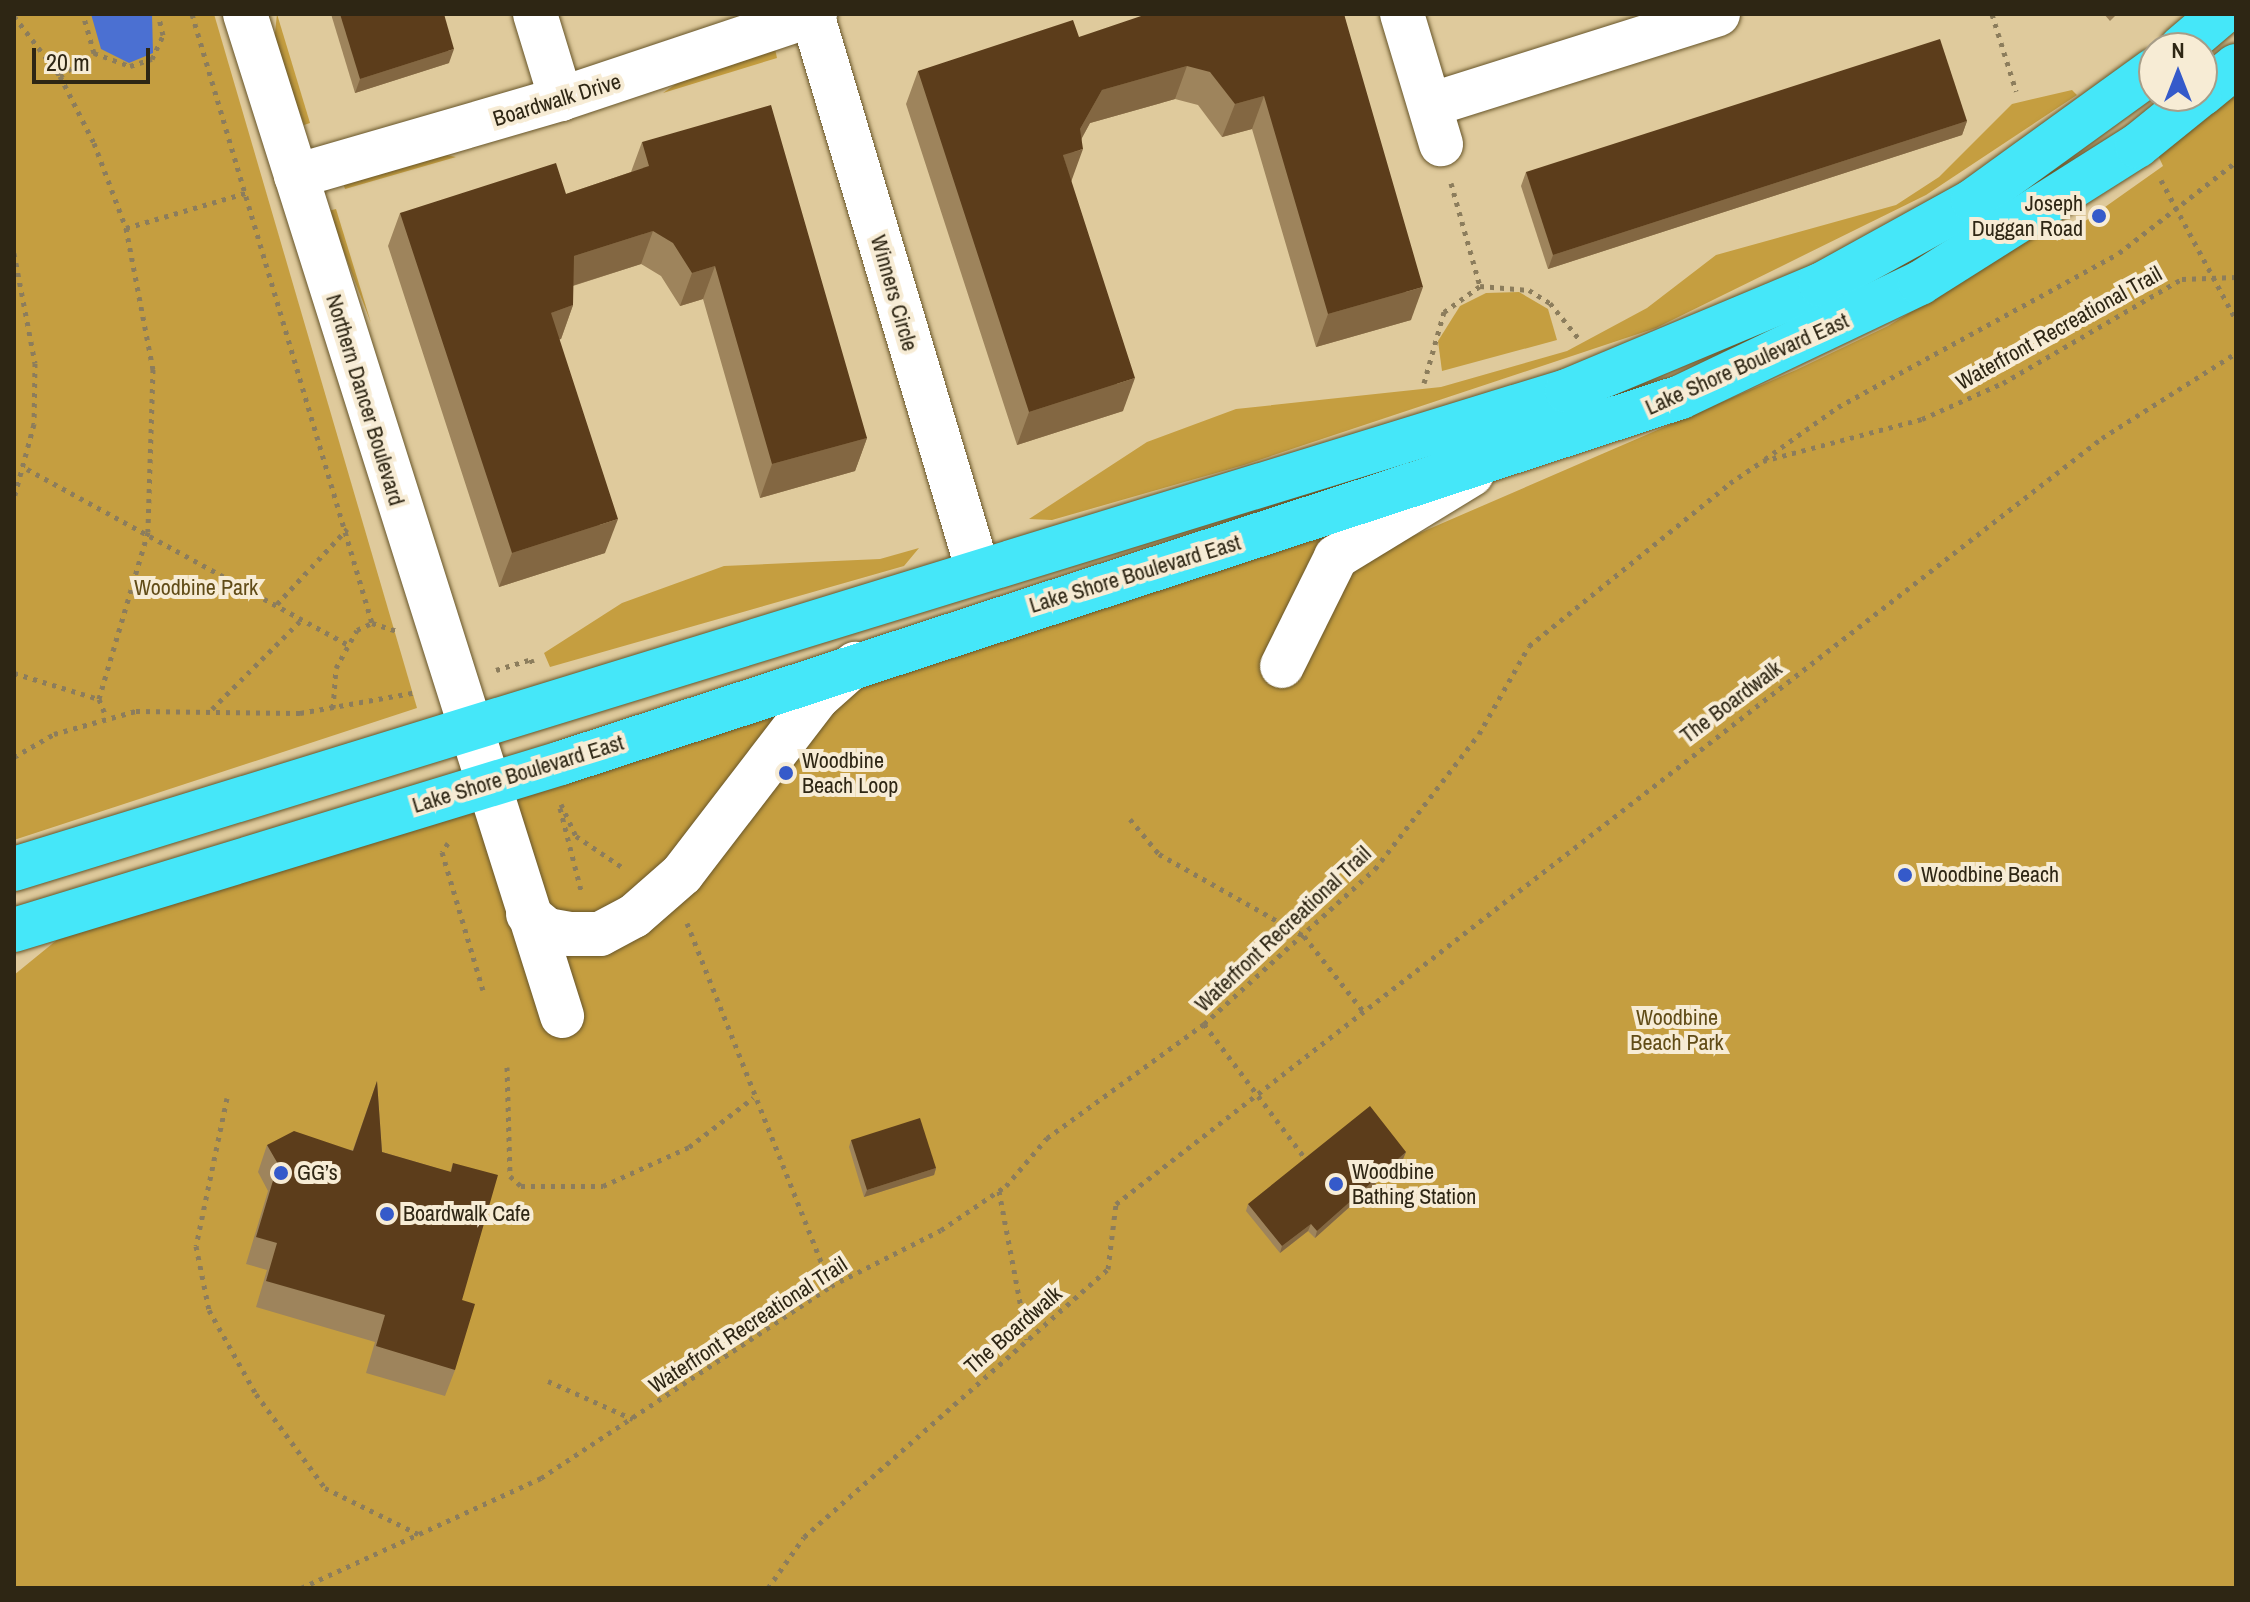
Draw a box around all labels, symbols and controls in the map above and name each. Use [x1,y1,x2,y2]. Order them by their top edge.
scale bar [36,32,154,82]
north arrow [2138,32,2218,112]
text: N [2171,35,2185,65]
text: 20 m [46,46,90,78]
street label: Boardwalk Drive [490,68,624,132]
place label: Joseph Duggan Road [1972,190,2083,242]
marker: Joseph Duggan Road [2090,207,2108,225]
street label: Winners Circle [865,232,923,354]
street label: Waterfront Recreational Trail [1951,260,2167,396]
street label: Northern Dancer Boulevard [320,291,410,509]
street label: Lake Shore Boulevard East [1641,307,1853,421]
street label: Lake Shore Boulevard East [1026,529,1244,619]
park label: Woodbine Park [134,575,258,601]
street label: The Boardwalk [1675,655,1787,749]
street label: Lake Shore Boulevard East [409,729,627,819]
place label: Woodbine Beach Loop [802,747,898,798]
marker: Woodbine Beach Loop [777,764,795,782]
street label: Waterfront Recreational Trail [1189,840,1377,1018]
place label: Woodbine Beach [1921,862,2059,888]
marker: Woodbine Beach [1896,866,1914,884]
park label: Woodbine Beach Park [1630,1004,1724,1056]
place label: Woodbine Bathing Station [1352,1158,1476,1210]
place label: GG’s [297,1160,338,1186]
marker: GG’s [272,1164,290,1182]
marker: Woodbine Bathing Station [1327,1175,1345,1193]
place label: Boardwalk Cafe [403,1201,530,1227]
marker: Boardwalk Cafe [378,1205,396,1223]
street label: Waterfront Recreational Trail [644,1251,852,1399]
street label: The Boardwalk [959,1281,1067,1379]

